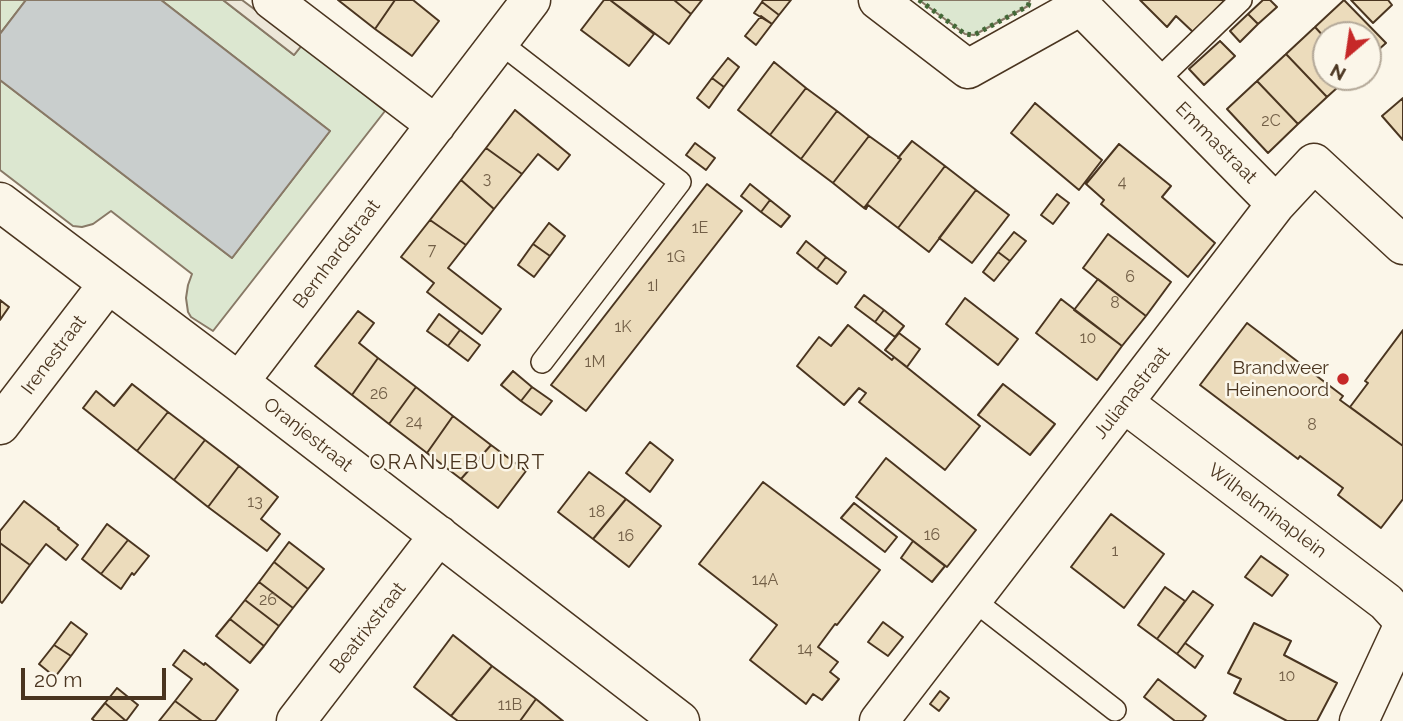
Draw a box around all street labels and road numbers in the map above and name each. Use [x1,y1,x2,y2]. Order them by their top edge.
street label: Emmastraat [1170,97,1262,189]
street label: Bernhardstraat [289,195,385,313]
street label: Irenestraat [17,311,91,399]
street label: Julianastraat [1089,342,1175,444]
street label: Oranjestraat [259,393,357,477]
street label: Wilhelminaplein [1203,459,1331,563]
street label: Beatrixstraat [325,578,411,678]

